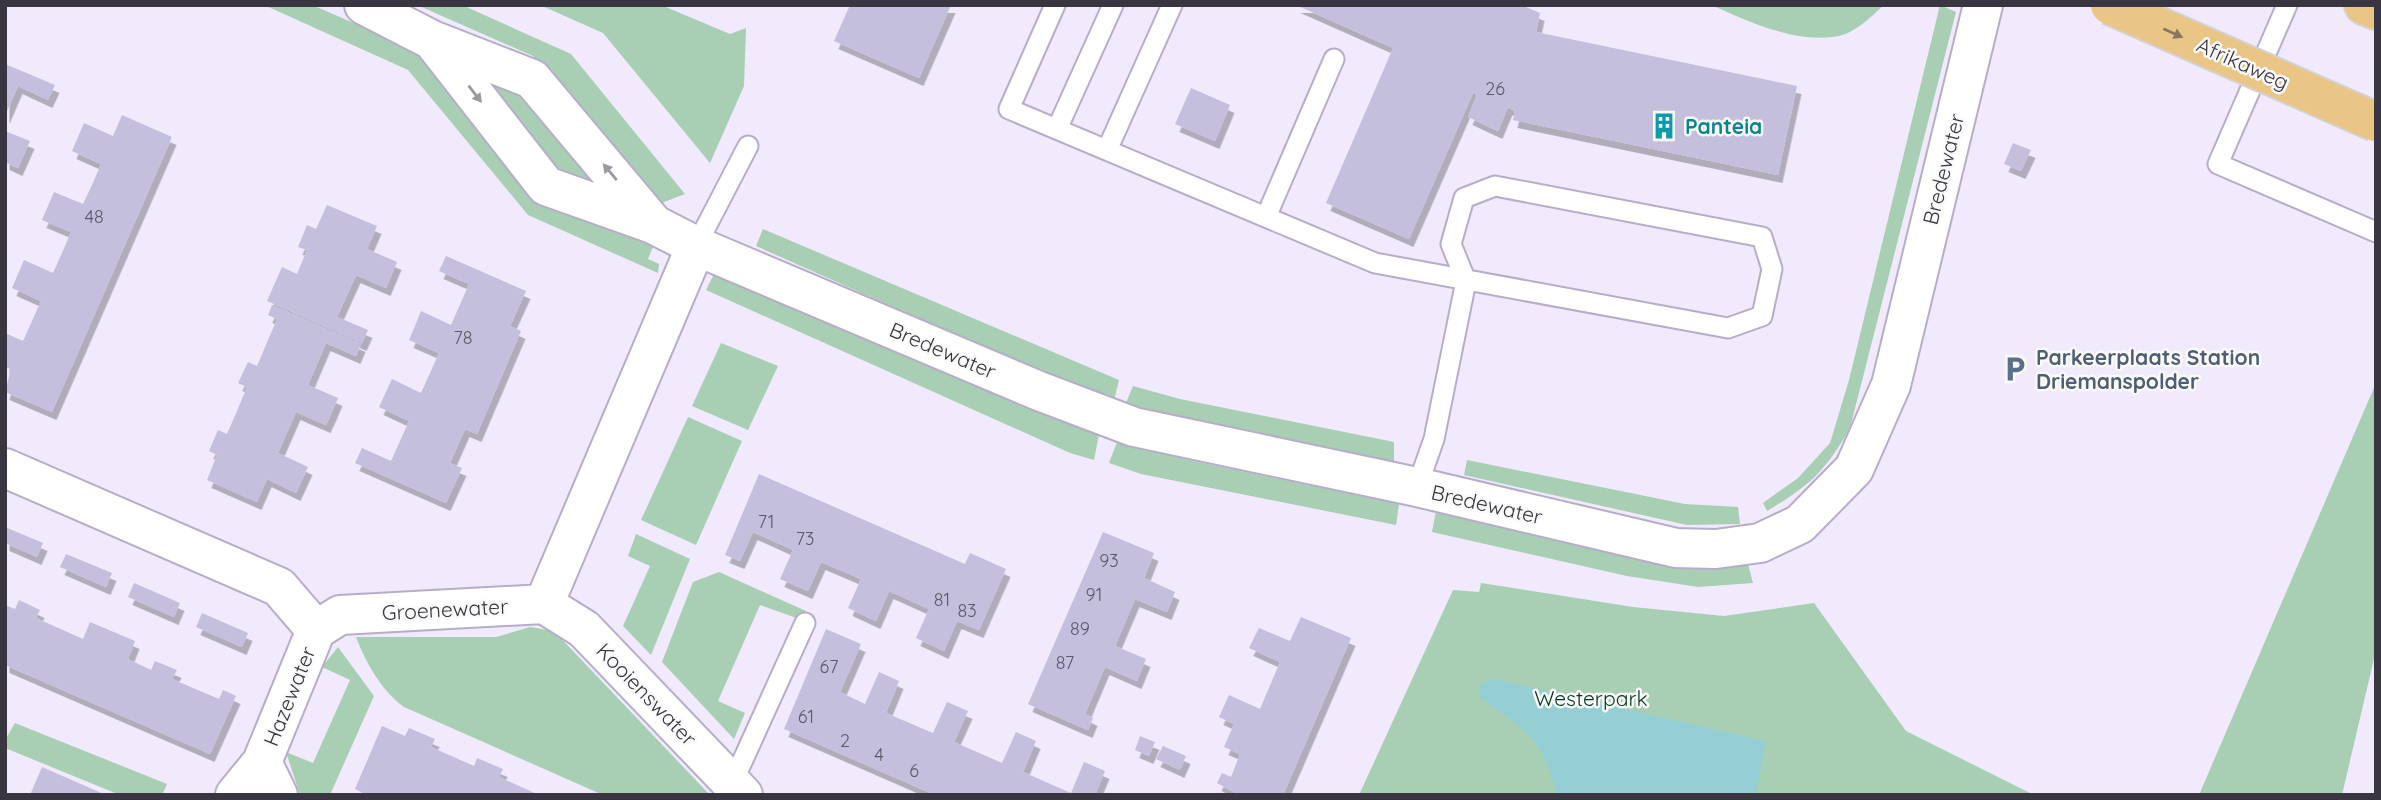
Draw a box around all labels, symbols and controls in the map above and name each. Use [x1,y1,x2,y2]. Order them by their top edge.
one-way arrow [2163,27,2183,39]
street label: Afrikaweg [2193,31,2293,95]
house number: 26 [1485,77,1505,100]
one-way arrow [467,85,481,103]
building icon: Panteia [1649,111,1679,141]
street label: Bredewater [1917,111,1969,227]
place label: Panteia [1685,113,1762,139]
one-way arrow [603,163,618,180]
house number: 48 [84,205,104,228]
street label: Bredewater [886,316,1000,384]
house number: 78 [454,326,472,349]
place label: Parkeerplaats Station Driemanspolder [2036,344,2260,394]
parking icon: Parkeerplaats Station Driemanspolder [2000,354,2030,384]
street label: Bredewater [1429,479,1545,529]
house number: 71 [758,510,774,533]
house number: 73 [796,527,814,550]
house number: 93 [1099,549,1119,572]
house number: 91 [1086,583,1102,606]
house number: 81 [934,588,950,611]
street label: Groenewater [381,593,509,625]
house number: 83 [957,599,977,622]
house number: 89 [1070,617,1090,640]
street label: Kooienswater [591,637,703,751]
street label: Hazewater [257,642,321,750]
house number: 87 [1056,651,1074,674]
house number: 67 [820,655,838,678]
park label: Westerpark [1534,685,1648,711]
house number: 61 [798,705,814,728]
house number: 2 [840,729,850,752]
house number: 4 [874,743,884,766]
house number: 6 [909,759,919,782]

